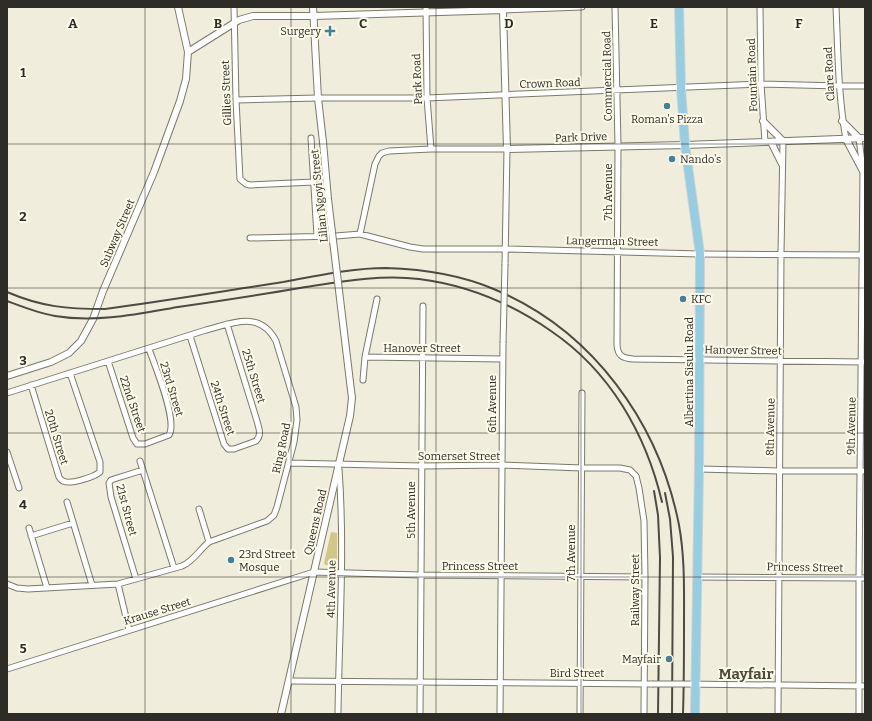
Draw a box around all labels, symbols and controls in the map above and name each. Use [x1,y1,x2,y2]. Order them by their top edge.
text: A [68,16,78,31]
text: B [214,16,222,31]
text: C [359,16,367,31]
text: D [504,16,514,31]
text: E [650,16,658,31]
text: F [795,16,803,31]
place label: Surgery [280,25,321,38]
marker: Surgery [324,25,336,37]
street label: Commercial Road [600,30,615,121]
street label: Fountain Road [745,37,760,112]
street label: Clare Road [822,46,837,102]
street label: Park Road [410,53,425,105]
street label: Gillies Street [219,60,234,126]
text: 1 [20,65,26,80]
street label: Crown Road [519,76,581,91]
marker: Roman's Pizza [662,101,672,111]
place label: Roman's Pizza [631,113,703,126]
street label: Park Drive [555,130,607,145]
street label: Lilian Ngoyi Street [308,149,331,243]
place label: Nando's [680,153,721,166]
marker: Nando's [667,154,677,164]
street label: 7th Avenue [602,163,615,221]
street label: Subway Street [97,197,138,269]
text: 2 [19,209,27,224]
street label: Langerman Street [566,234,658,249]
place label: KFC [691,293,711,306]
marker: KFC [678,294,688,304]
street label: Albertina Sisulu Road [683,316,696,427]
street label: Hanover Street [383,342,461,355]
street label: Hanover Street [704,343,782,358]
street label: 25th Street [239,348,268,405]
text: 3 [19,353,27,368]
street label: 23rd Street [157,360,186,418]
street label: 22nd Street [117,374,148,434]
street label: 6th Avenue [486,375,499,433]
street label: 24th Street [208,379,237,437]
street label: 9th Avenue [844,397,859,455]
street label: 8th Avenue [763,398,778,456]
street label: 20th Street [42,408,71,466]
street label: Ring Road [270,421,293,475]
street label: Somerset Street [418,450,500,463]
street label: 5th Avenue [405,481,418,539]
street label: 21st Street [113,483,140,537]
street label: Queens Road [302,487,329,556]
text: 4 [19,497,27,512]
street label: 7th Avenue [565,524,578,582]
place label: 23rd Street Mosque [239,548,295,574]
street label: Railway Street [629,554,642,626]
marker: 23rd Street Mosque [226,555,236,565]
street label: 4th Avenue [324,560,339,618]
street label: Princess Street [442,560,518,573]
street label: Princess Street [767,560,843,575]
street label: Krause Street [122,595,192,628]
text: 5 [19,641,27,656]
place label: Mayfair [622,653,661,666]
marker: Mayfair [664,654,674,664]
district label: Mayfair [719,665,773,683]
street label: Bird Street [550,667,604,680]

